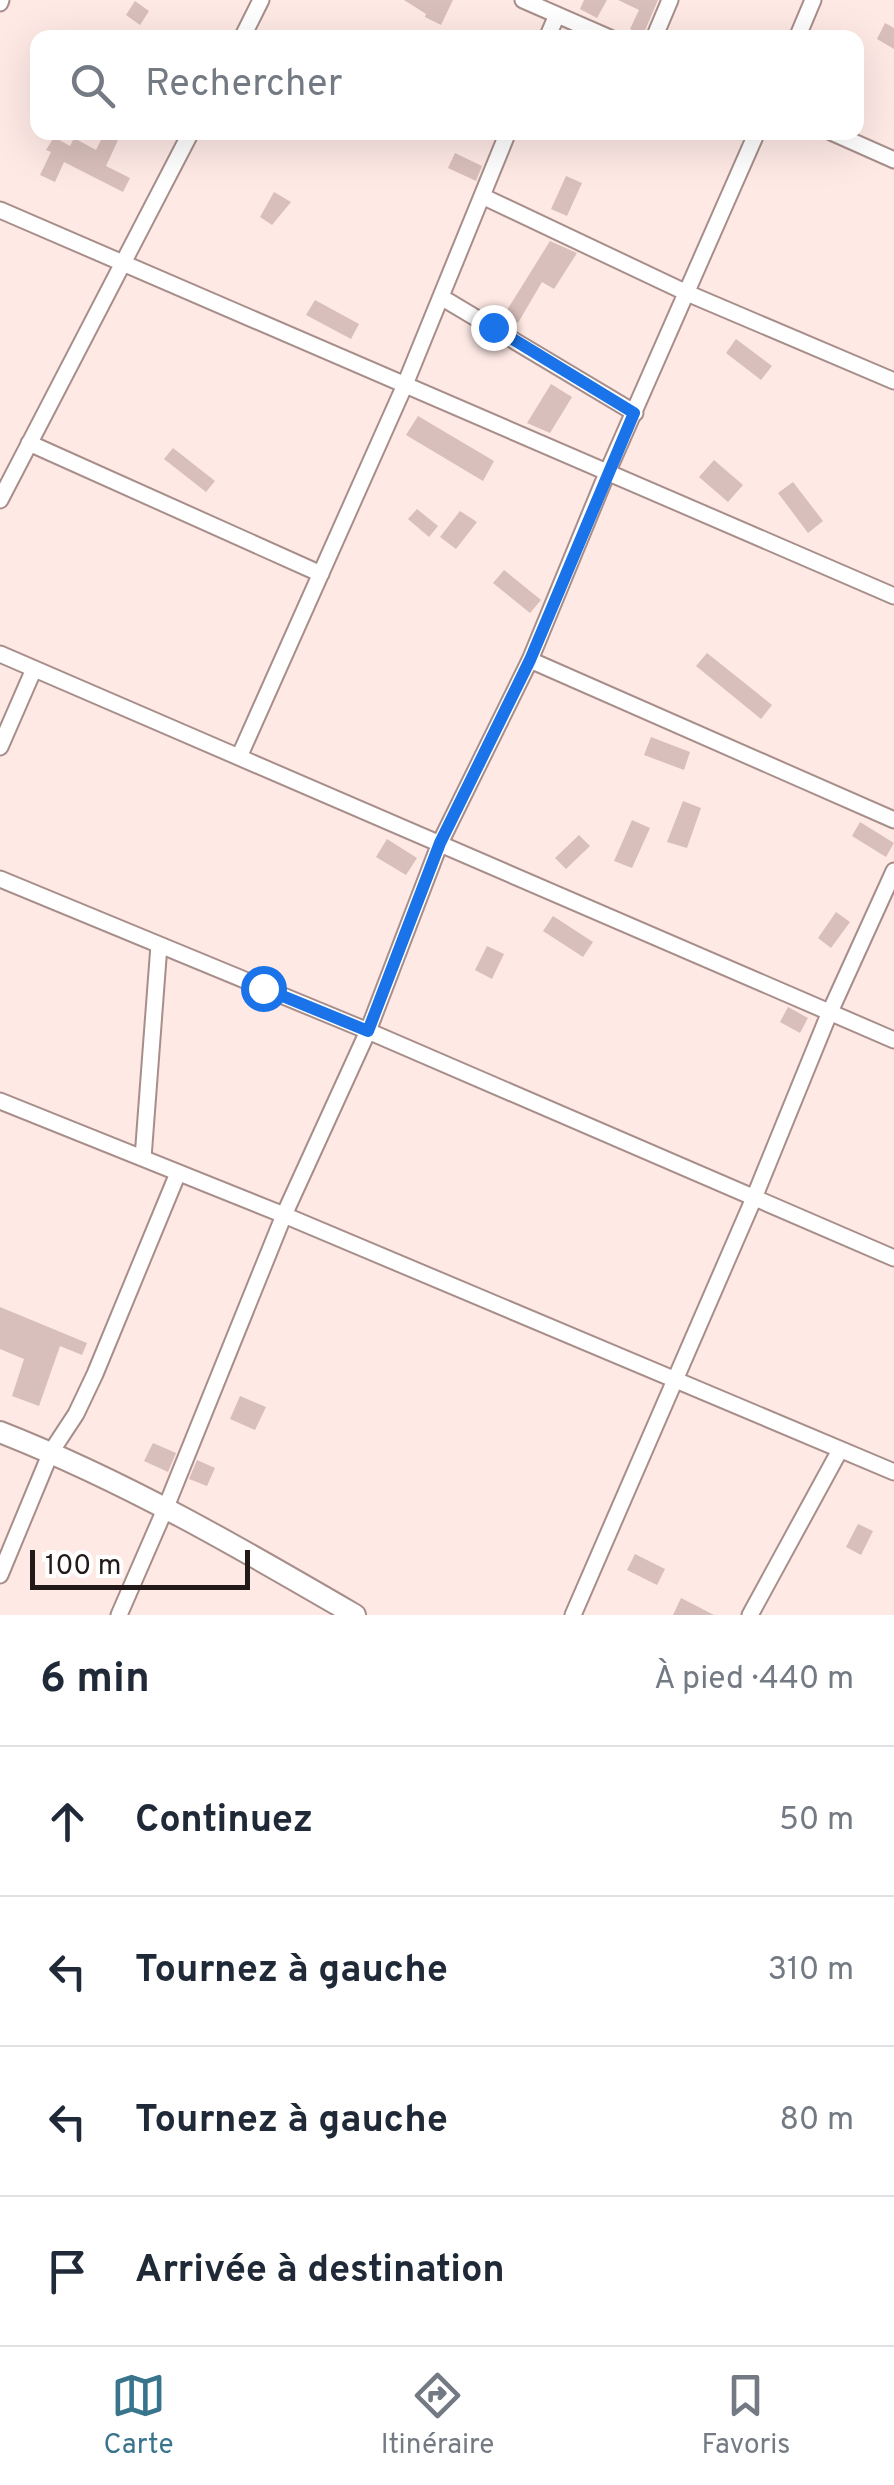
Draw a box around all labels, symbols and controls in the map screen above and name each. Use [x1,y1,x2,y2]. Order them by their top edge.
search box [30,30,864,140]
icon: search [65,58,120,113]
text: Rechercher [145,61,343,110]
route end [471,305,517,351]
route start [241,966,287,1012]
scale bar [30,1545,250,1590]
text: 100 m [45,1549,121,1585]
text: 6 min [40,1654,150,1707]
text: À pied · 440 m [654,1660,854,1700]
icon: ahead [40,1794,95,1849]
text: Continuez [135,1797,313,1846]
text: 50 m [779,1801,854,1841]
icon: left [40,1944,95,1999]
text: Tournez à gauche [135,1947,448,1996]
text: 310 m [768,1951,854,1991]
icon: left [40,2094,95,2149]
text: Tournez à gauche [135,2097,448,2146]
text: 80 m [780,2101,854,2141]
icon: arrive [40,2244,95,2299]
text: Arrivée à destination [135,2247,505,2296]
tab: Carte [104,2368,173,2464]
tab: Itinéraire [381,2368,494,2464]
tab: Favoris [702,2368,790,2464]

